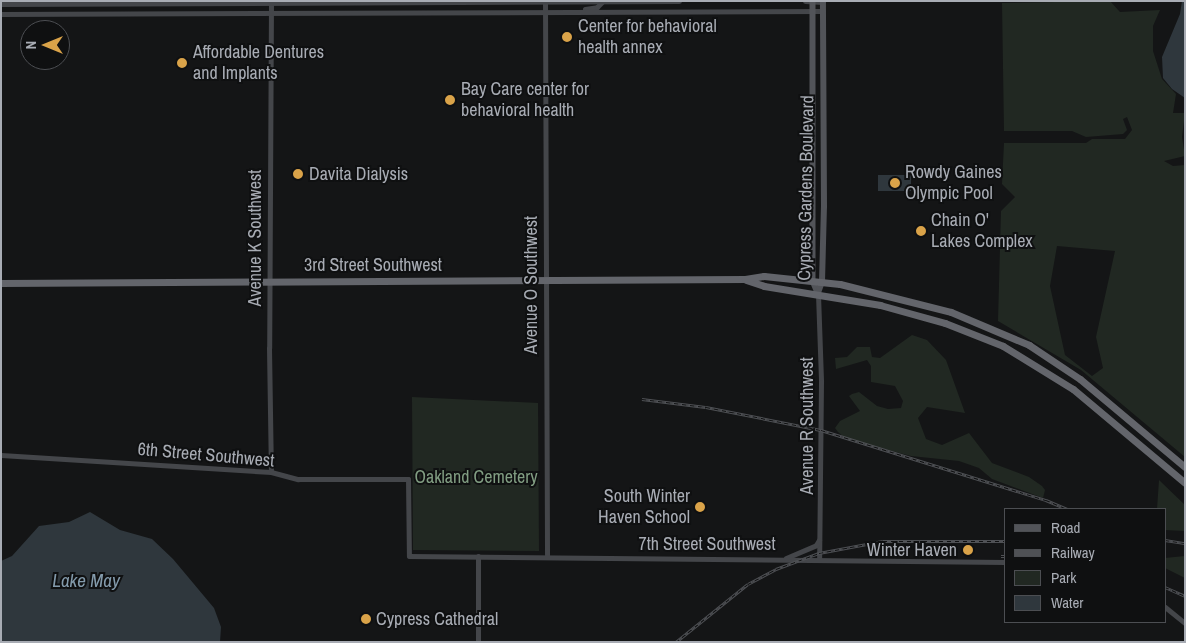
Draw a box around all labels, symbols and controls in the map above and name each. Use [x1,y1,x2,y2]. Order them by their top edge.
place label: Center for behavioral health annex [578,16,717,58]
north arrow [20,20,70,70]
marker: Center for behavioral health annex [560,30,574,44]
text: N [22,41,40,49]
place label: Affordable Dentures and Implants [193,42,324,84]
marker: Affordable Dentures and Implants [175,56,189,70]
place label: Bay Care center for behavioral health [461,79,589,122]
marker: Bay Care center for behavioral health [443,93,457,107]
street label: Cypress Gardens Boulevard [794,95,818,281]
place label: Rowdy Gaines Olympic Pool [905,162,1002,204]
place label: Davita Dialysis [309,163,408,185]
marker: Davita Dialysis [291,167,305,181]
street label: Avenue K Southwest [244,170,266,306]
marker: Rowdy Gaines Olympic Pool [889,177,901,189]
place label: Chain O' Lakes Complex [931,210,1033,252]
street label: Avenue O Southwest [520,216,542,354]
marker: Chain O' Lakes Complex [915,225,927,237]
street label: 3rd Street Southwest [304,254,442,276]
street label: Avenue R Southwest [796,357,818,495]
street label: 6th Street Southwest [137,438,275,472]
park label: Oakland Cemetery [414,466,538,488]
place label: South Winter Haven School [598,486,690,528]
marker: South Winter Haven School [694,501,706,513]
legend [1004,508,1166,623]
text: Road [1051,517,1080,538]
street label: 7th Street Southwest [638,533,776,555]
place label: Winter Haven [867,539,957,561]
text: Railway [1051,542,1095,563]
marker: Winter Haven [961,543,975,557]
text: Park [1051,567,1076,588]
water label: Lake May [52,570,120,592]
text: Water [1051,592,1083,613]
place label: Cypress Cathedral [376,608,498,630]
marker: Cypress Cathedral [360,613,372,625]

